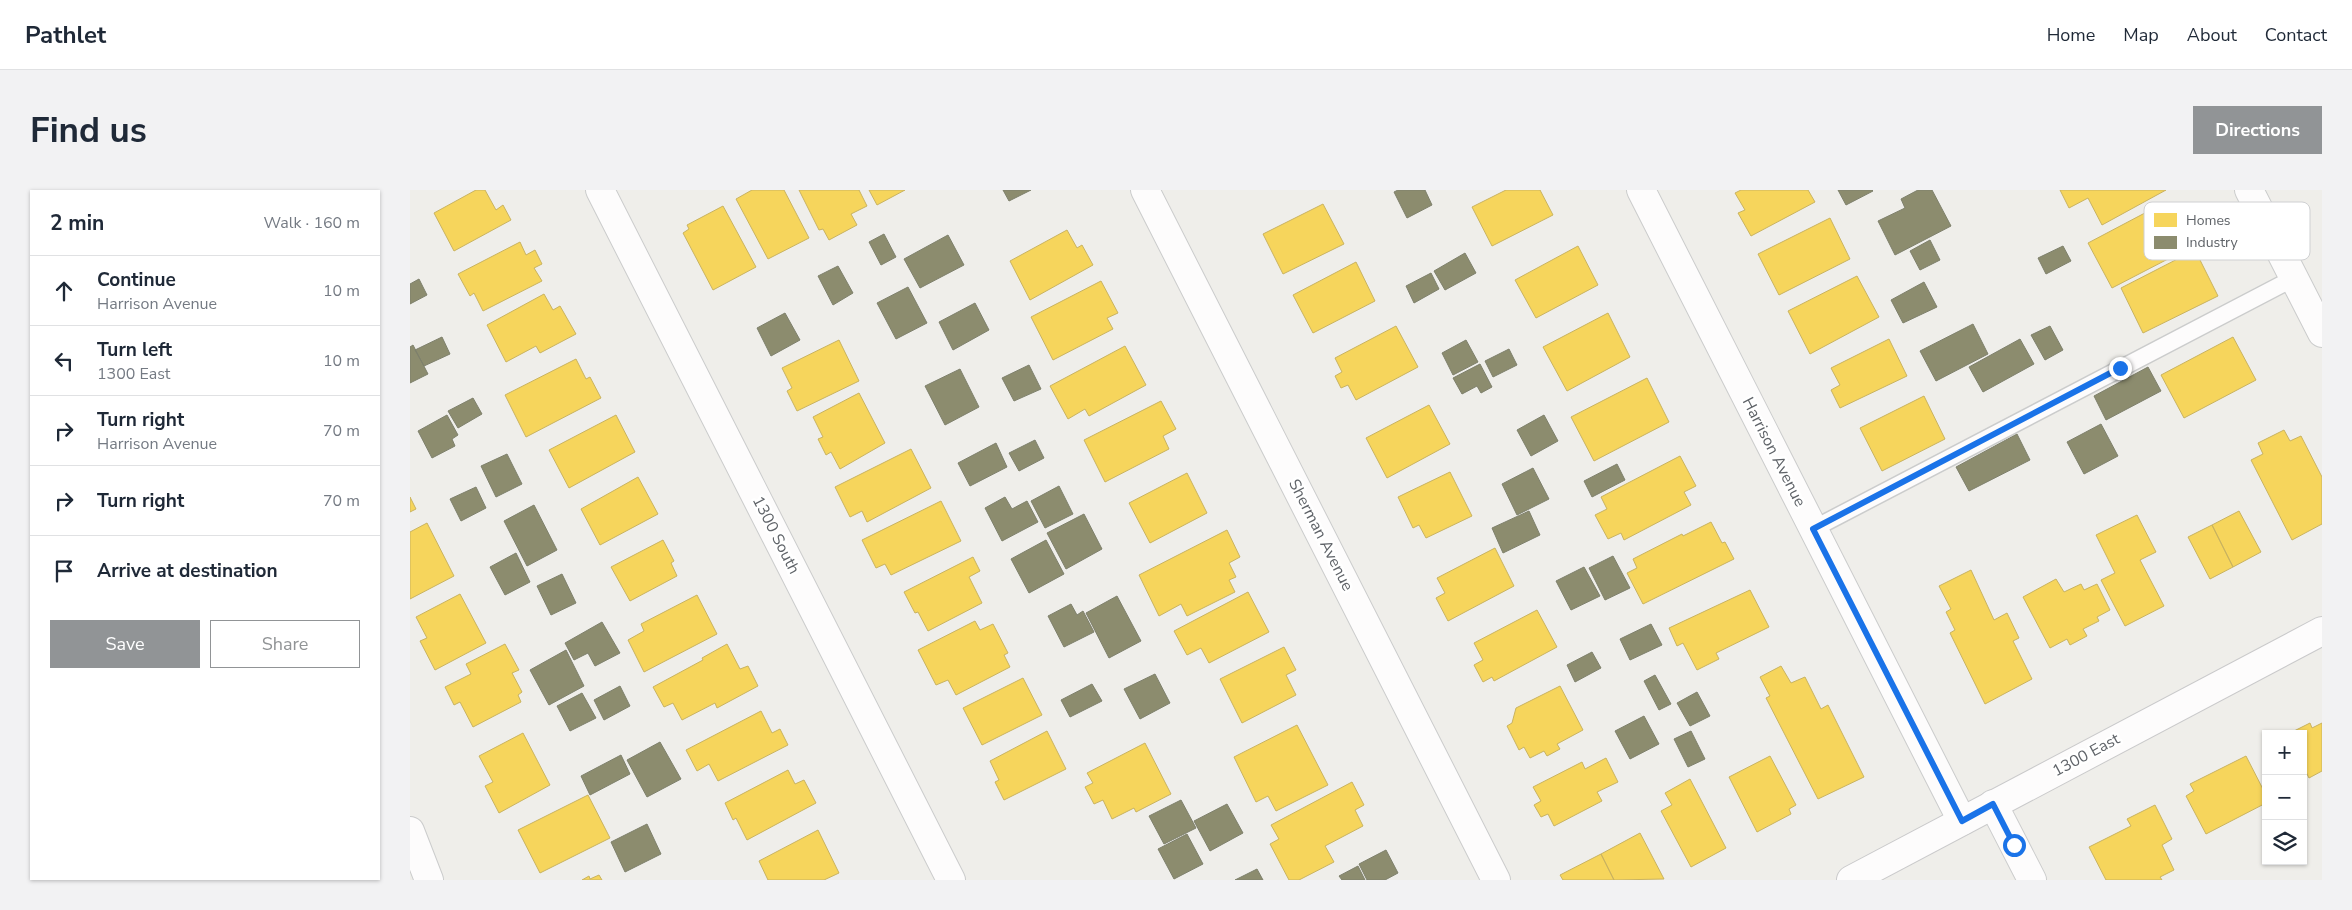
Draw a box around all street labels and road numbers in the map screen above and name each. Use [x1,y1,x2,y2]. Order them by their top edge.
street label: Harrison Avenue [1737,394,1811,510]
street label: Sherman Avenue [1283,475,1359,595]
street label: 1300 South [747,492,805,578]
street label: 1300 East [2048,728,2124,782]

